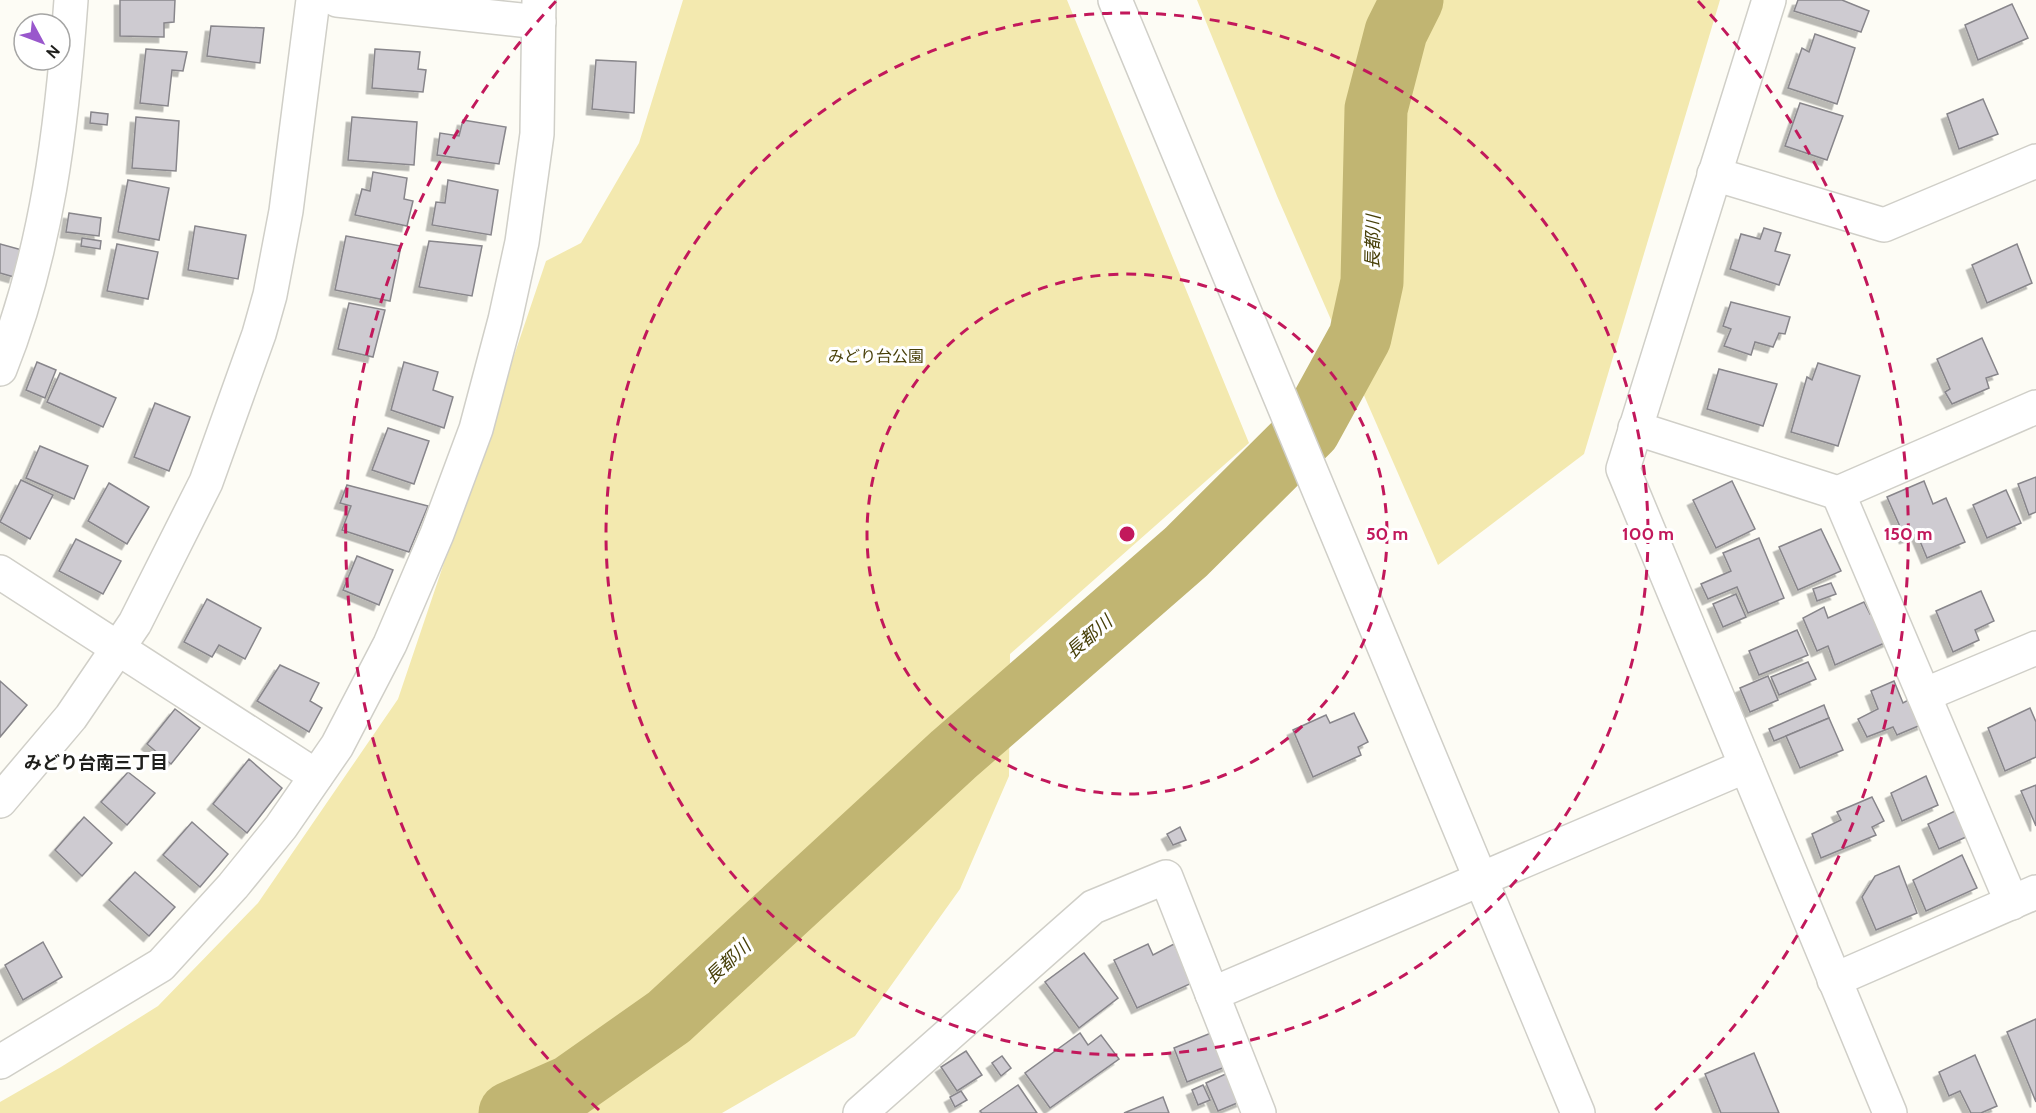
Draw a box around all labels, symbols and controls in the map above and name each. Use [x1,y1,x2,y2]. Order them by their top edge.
north arrow [12,12,72,72]
text: N [42,41,64,62]
water label: 長都川 [1362,213,1385,269]
park label: みどり台公園 [828,347,924,366]
text: 50 m [1366,523,1408,545]
text: 100 m [1622,523,1674,545]
text: 150 m [1884,523,1932,545]
centre of rings [1117,524,1137,544]
water label: 長都川 [1061,610,1118,663]
district label: みどり台南三丁目 [24,752,168,774]
water label: 長都川 [701,934,757,988]

